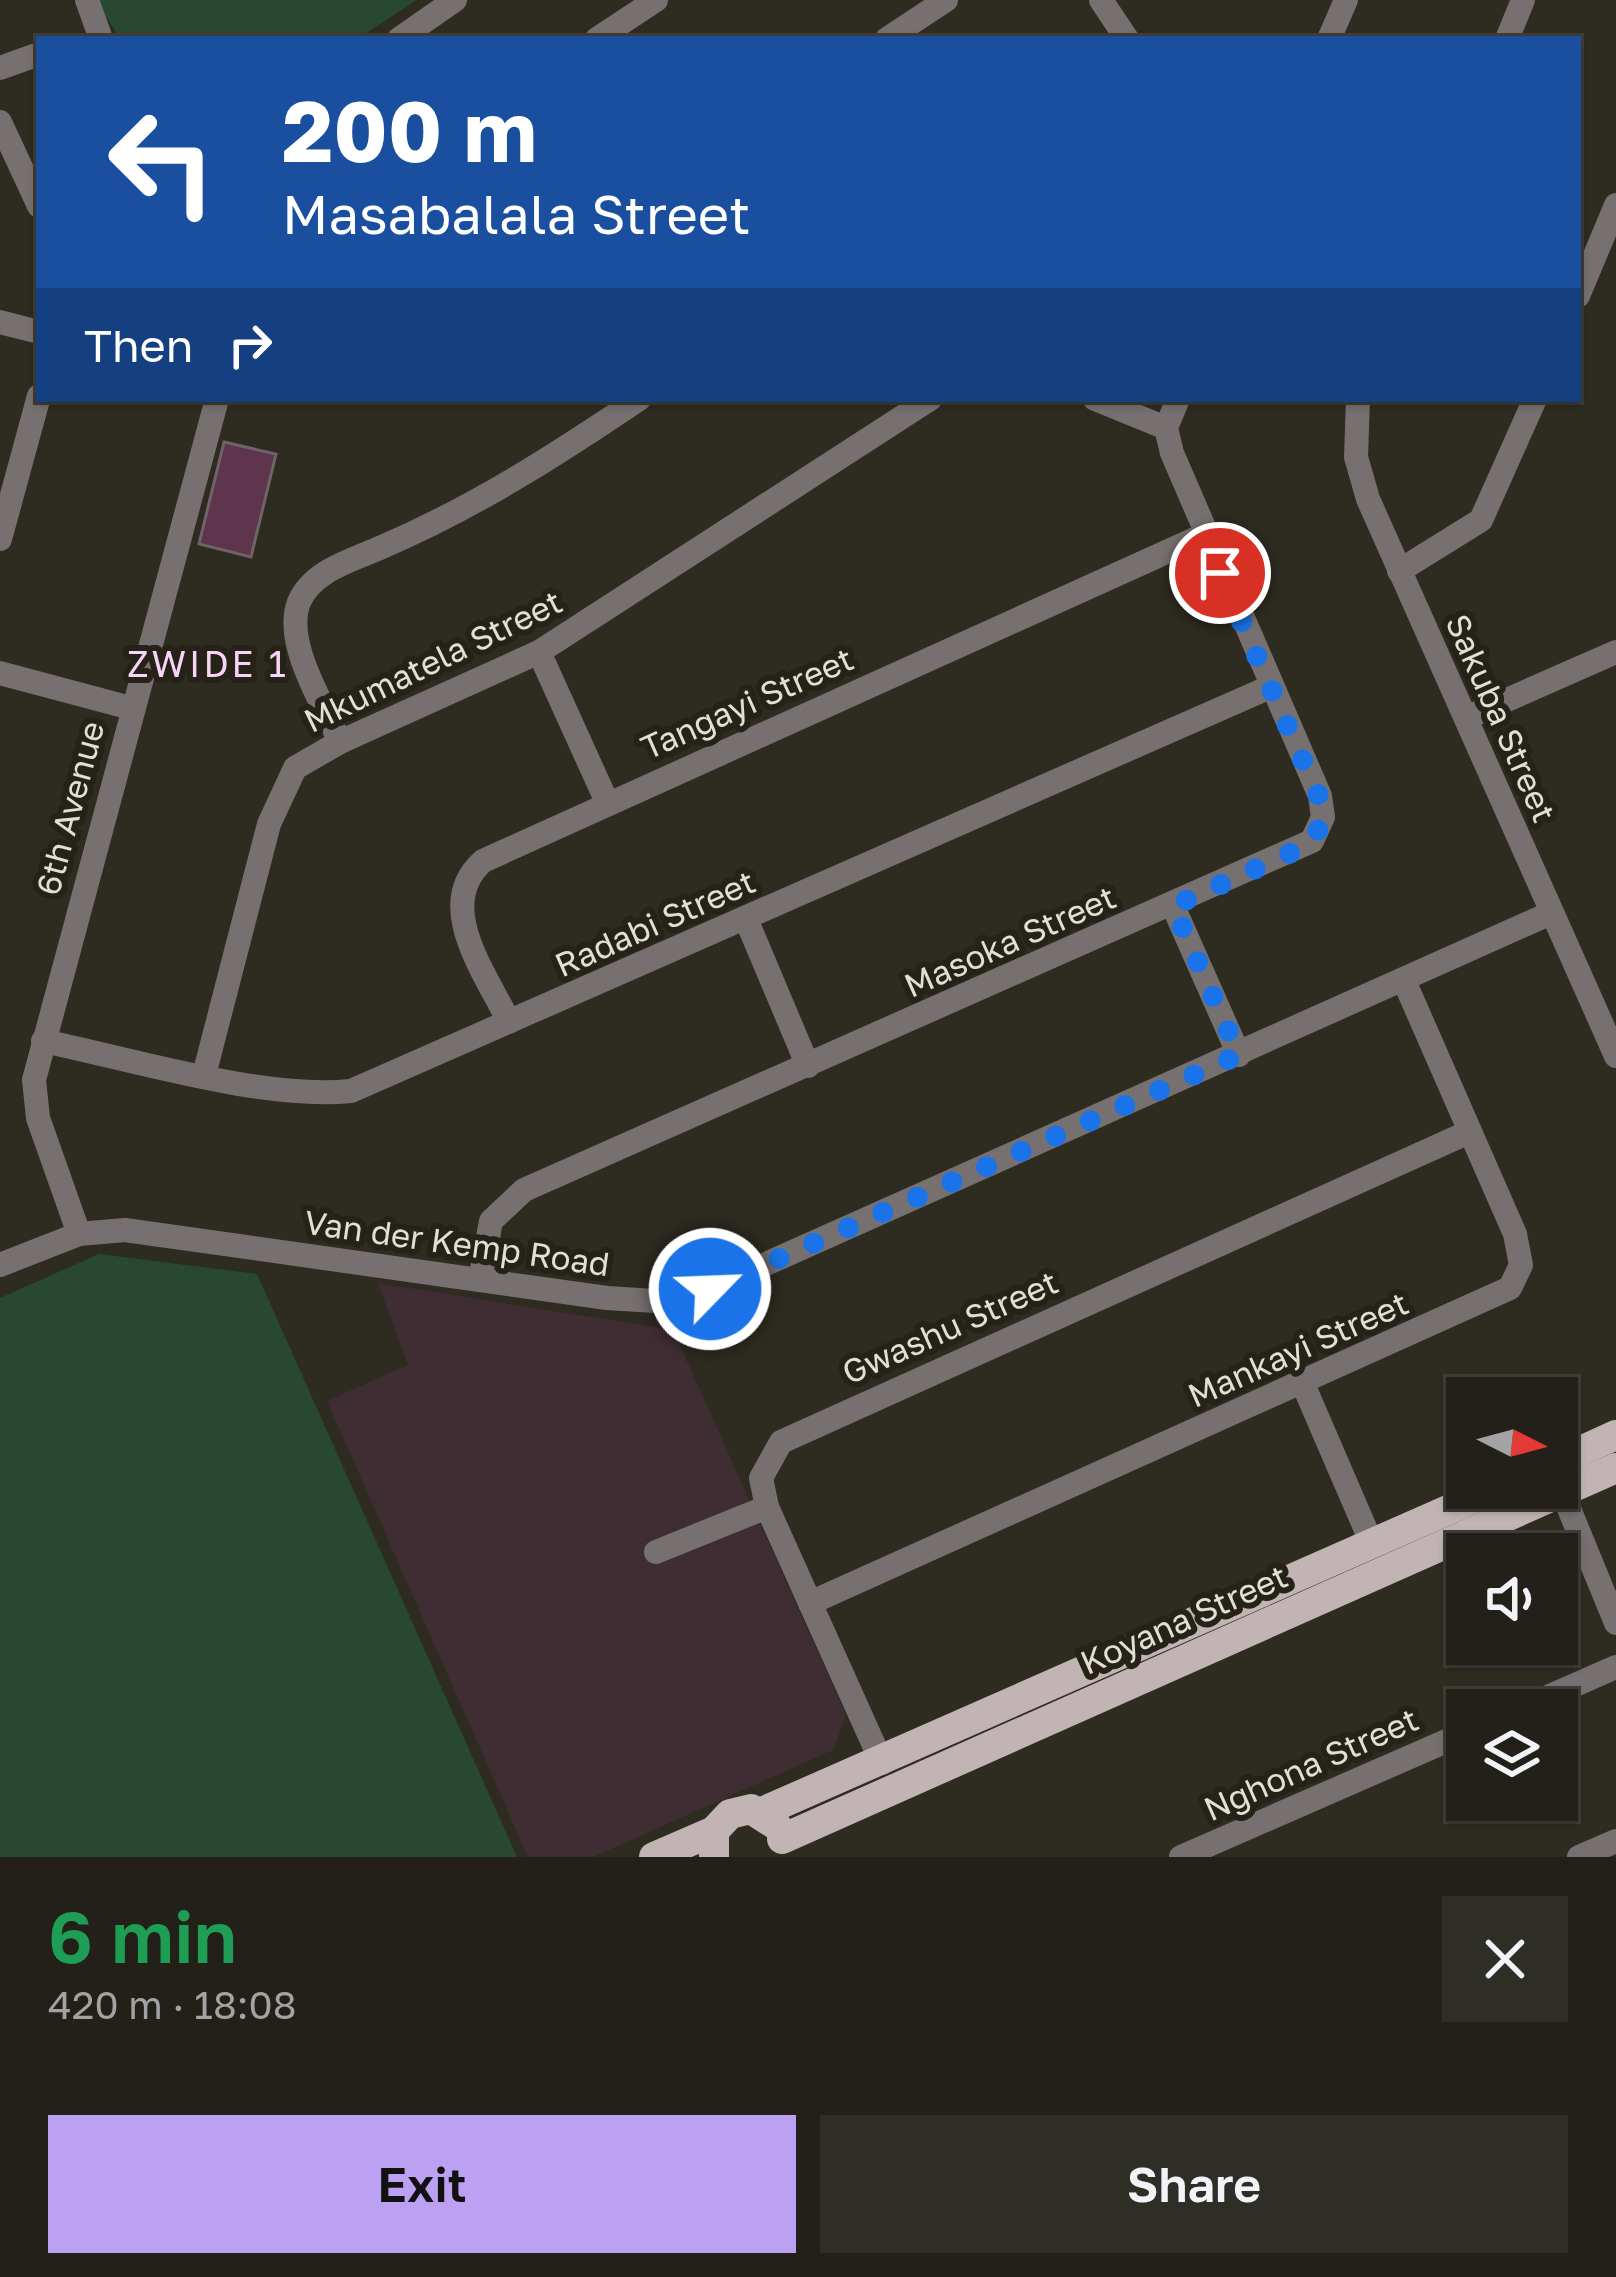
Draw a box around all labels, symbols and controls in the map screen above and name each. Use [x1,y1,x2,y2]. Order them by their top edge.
text: 200 m [282,80,537,180]
icon: left [84,84,240,240]
text: Masabalala Street [282,181,751,246]
icon: right [217,312,283,378]
text: Then [84,318,193,372]
pin [1169,522,1271,624]
icon: arrive [1187,540,1253,606]
street label: Mkumatela Street [298,581,568,740]
street label: Sakuba Street [1438,608,1565,828]
street label: Tangayi Street [635,638,859,767]
district label: ZWIDE 1 [127,642,289,685]
street label: 6th Avenue [28,717,111,899]
street label: Radabi Street [549,861,761,984]
street label: Masoka Street [898,877,1122,1005]
street label: Van der Kemp Road [302,1202,612,1283]
position arrow [647,1226,773,1352]
street label: Gwashu Street [836,1262,1064,1391]
street label: Mankayi Street [1182,1283,1414,1415]
north arrow [1446,1377,1578,1509]
map controls [1446,1377,1578,1821]
button: sound [1446,1533,1578,1665]
street label: Koyana Street [1074,1556,1293,1682]
button: layers [1446,1689,1578,1821]
street label: Nghona Street [1198,1699,1424,1828]
text: 6 min [48,1892,237,1979]
button: close [1442,1896,1568,2022]
text: 420 m · 18:08 [48,1981,296,2028]
button: Exit [48,2115,796,2253]
button: Share [820,2115,1568,2253]

